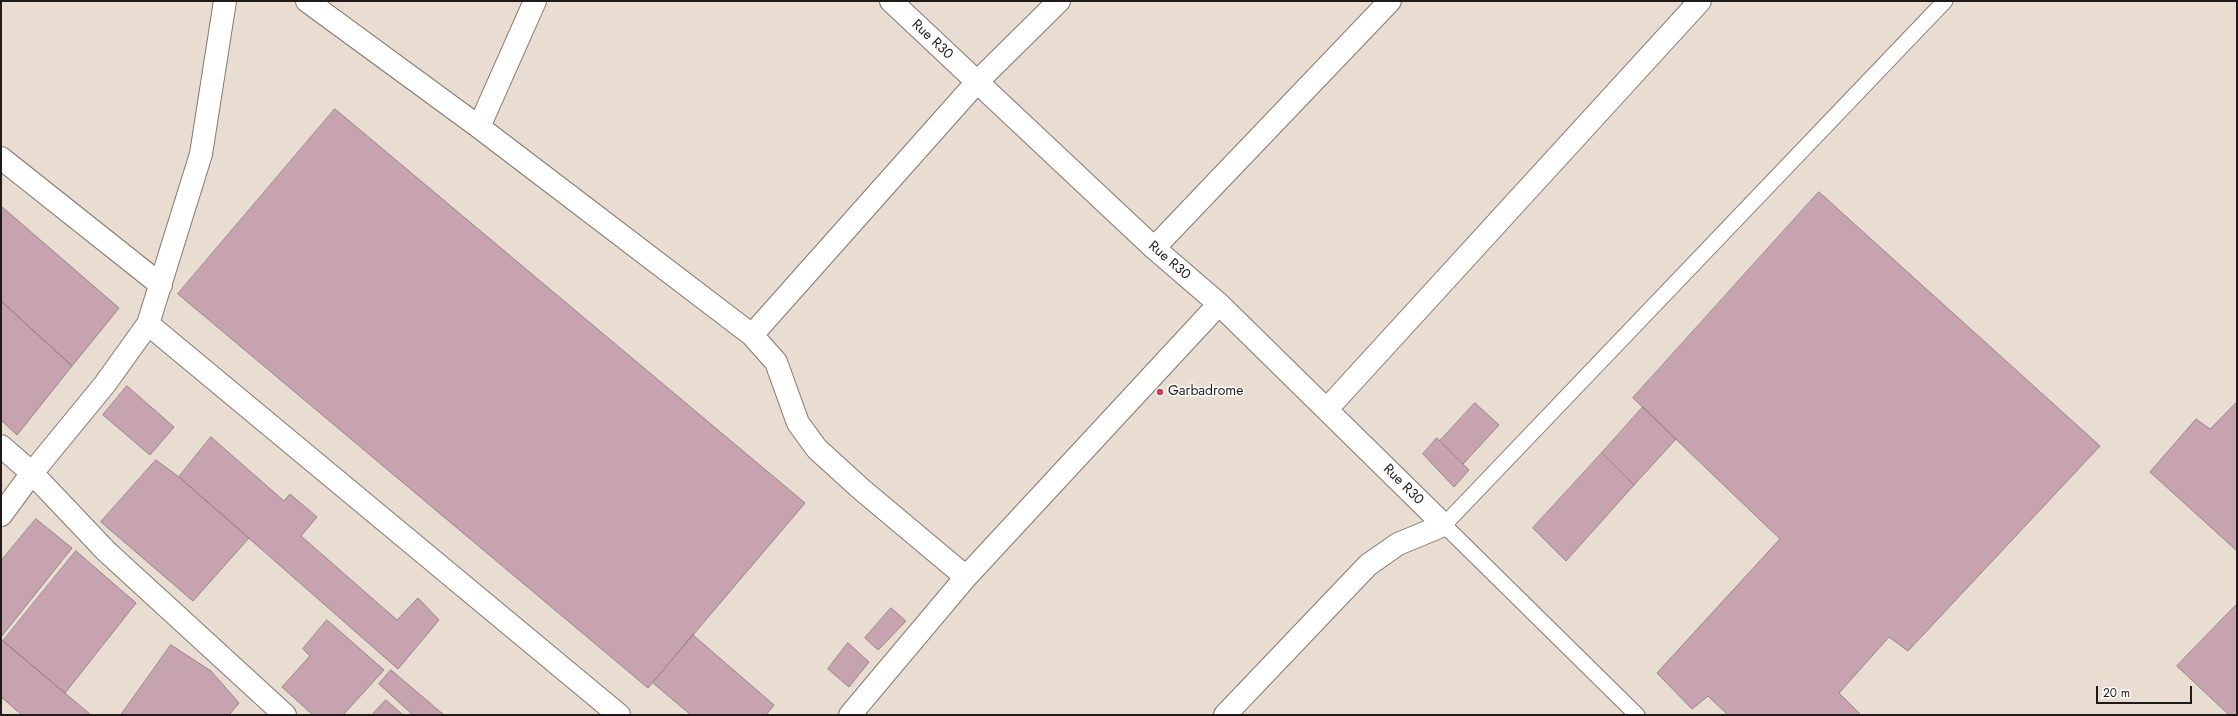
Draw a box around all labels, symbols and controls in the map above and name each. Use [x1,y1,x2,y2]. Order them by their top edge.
street label: Rue R30 [908,17,956,63]
street label: Rue R30 [1144,238,1194,284]
place label: Garbadrome [1168,384,1243,400]
marker: Garbadrome [1155,387,1165,397]
street label: Rue R30 [1379,461,1427,509]
scale bar [2098,678,2194,704]
text: 20 m [2103,684,2130,702]

